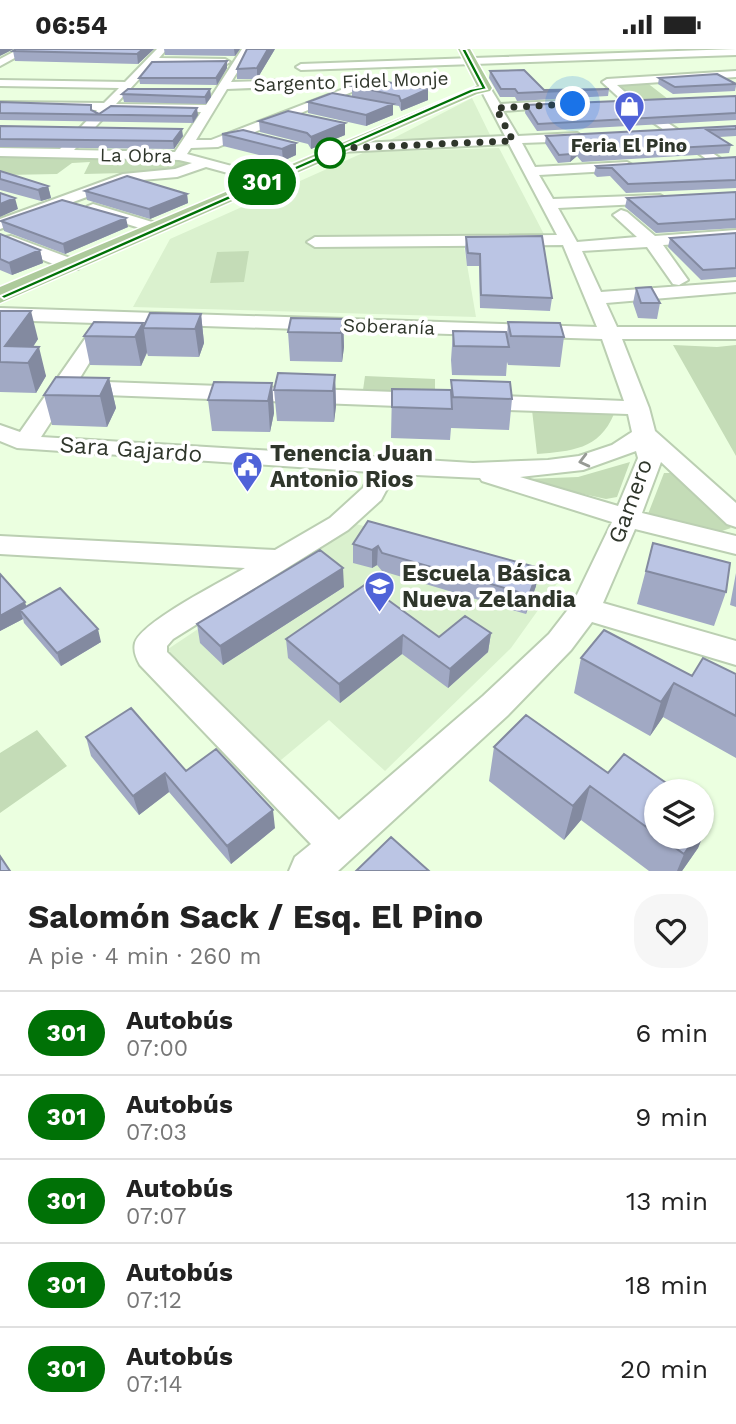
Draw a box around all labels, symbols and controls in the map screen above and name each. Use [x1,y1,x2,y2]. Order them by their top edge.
text: 06:54 [35,10,108,40]
street label: Sargento Fidel Monje [253,67,449,96]
your location [555,86,590,121]
shop icon: Feria El Pino [612,89,646,133]
place label: Feria El Pino [571,134,687,157]
unlabelled marker [315,138,345,168]
street label: La Obra [100,143,173,168]
line badge: 301 [222,159,302,205]
text: 301 [242,168,282,196]
street label: Soberanía [342,313,436,340]
street label: Sara Gajardo [59,431,203,468]
place label: Tenencia Juan Antonio Rios [270,440,433,493]
public building icon: Tenencia Juan Antonio Rios [230,449,264,493]
one-way arrow [578,453,590,467]
street label: Gamero [603,455,658,547]
place label: Escuela Básica Nueva Zelandia [402,560,577,613]
school or university icon: Escuela Básica Nueva Zelandia [362,569,396,613]
map controls [644,779,714,849]
button: layers [644,779,714,849]
button: heart [634,894,708,968]
text: Salomón Sack / Esq. El Pino [28,897,483,936]
text: A pie · 4 min · 260 m [28,943,261,970]
text: Autobús [126,1005,233,1035]
text: 6 min [636,1018,708,1048]
text: 301 [46,1019,87,1047]
text: 07:00 [126,1035,188,1062]
text: Autobús [126,1089,233,1119]
text: 9 min [635,1102,708,1132]
text: 301 [46,1103,87,1131]
text: 07:03 [126,1119,187,1146]
text: Autobús [126,1173,233,1203]
text: 13 min [626,1186,708,1216]
text: 301 [46,1187,87,1215]
text: 07:07 [126,1203,186,1230]
text: Autobús [126,1257,233,1287]
text: 18 min [625,1270,708,1300]
text: 301 [46,1271,87,1299]
text: 07:12 [126,1287,182,1314]
text: Autobús [126,1341,233,1371]
text: 20 min [620,1354,708,1384]
text: 301 [46,1355,87,1383]
text: 07:14 [126,1371,183,1398]

